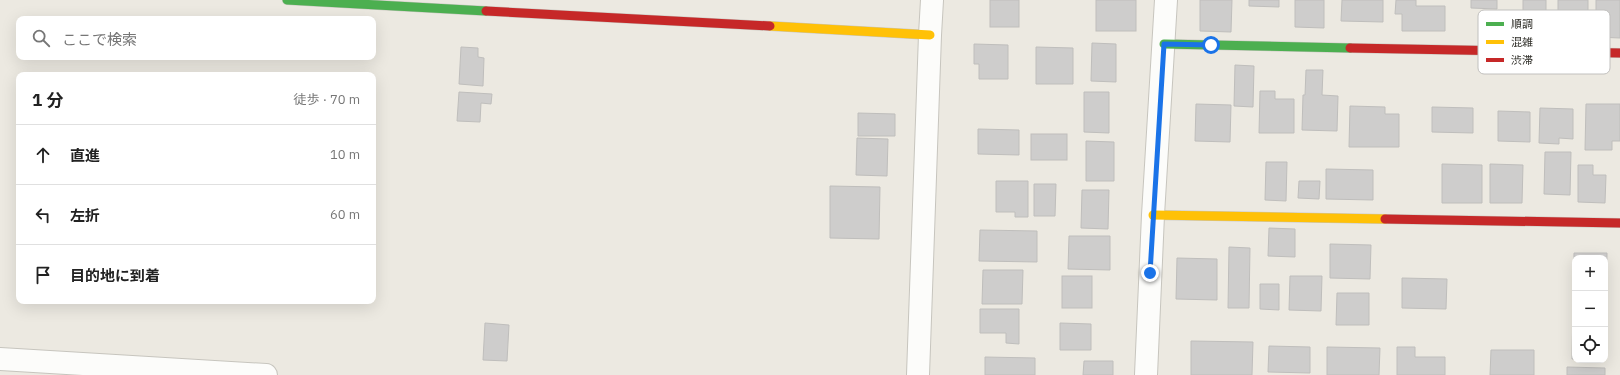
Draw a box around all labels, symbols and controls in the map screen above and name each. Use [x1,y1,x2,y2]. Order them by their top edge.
legend [1478,10,1610,74]
search box [16,16,376,60]
text: 順調 [1511,17,1533,31]
icon: search [30,27,52,49]
text: ここで検索 [62,30,137,49]
text: 混雑 [1511,35,1533,49]
route start [1202,36,1220,54]
text: 渋滞 [1511,53,1533,67]
text: 1 分 [32,89,63,111]
text: 徒歩 · 70 m [294,91,360,108]
icon: ahead [32,144,54,166]
text: 直進 [70,146,100,165]
text: 10 m [330,146,360,163]
icon: left [32,204,54,226]
text: 左折 [70,206,100,225]
text: 60 m [330,206,360,223]
map controls [1572,255,1608,363]
button: + [1572,255,1608,291]
icon: arrive [32,264,54,286]
route end [1141,264,1159,282]
text: 目的地に到着 [70,266,160,285]
button: − [1572,291,1608,327]
button: locate [1572,327,1608,363]

